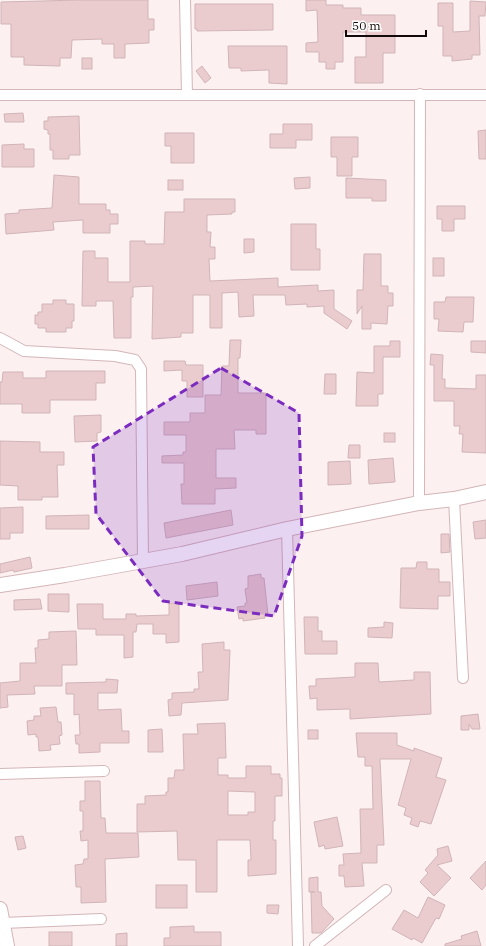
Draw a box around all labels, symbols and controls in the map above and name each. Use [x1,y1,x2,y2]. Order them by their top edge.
scale bar [346,12,426,38]
text: 50 m [352,18,381,33]

